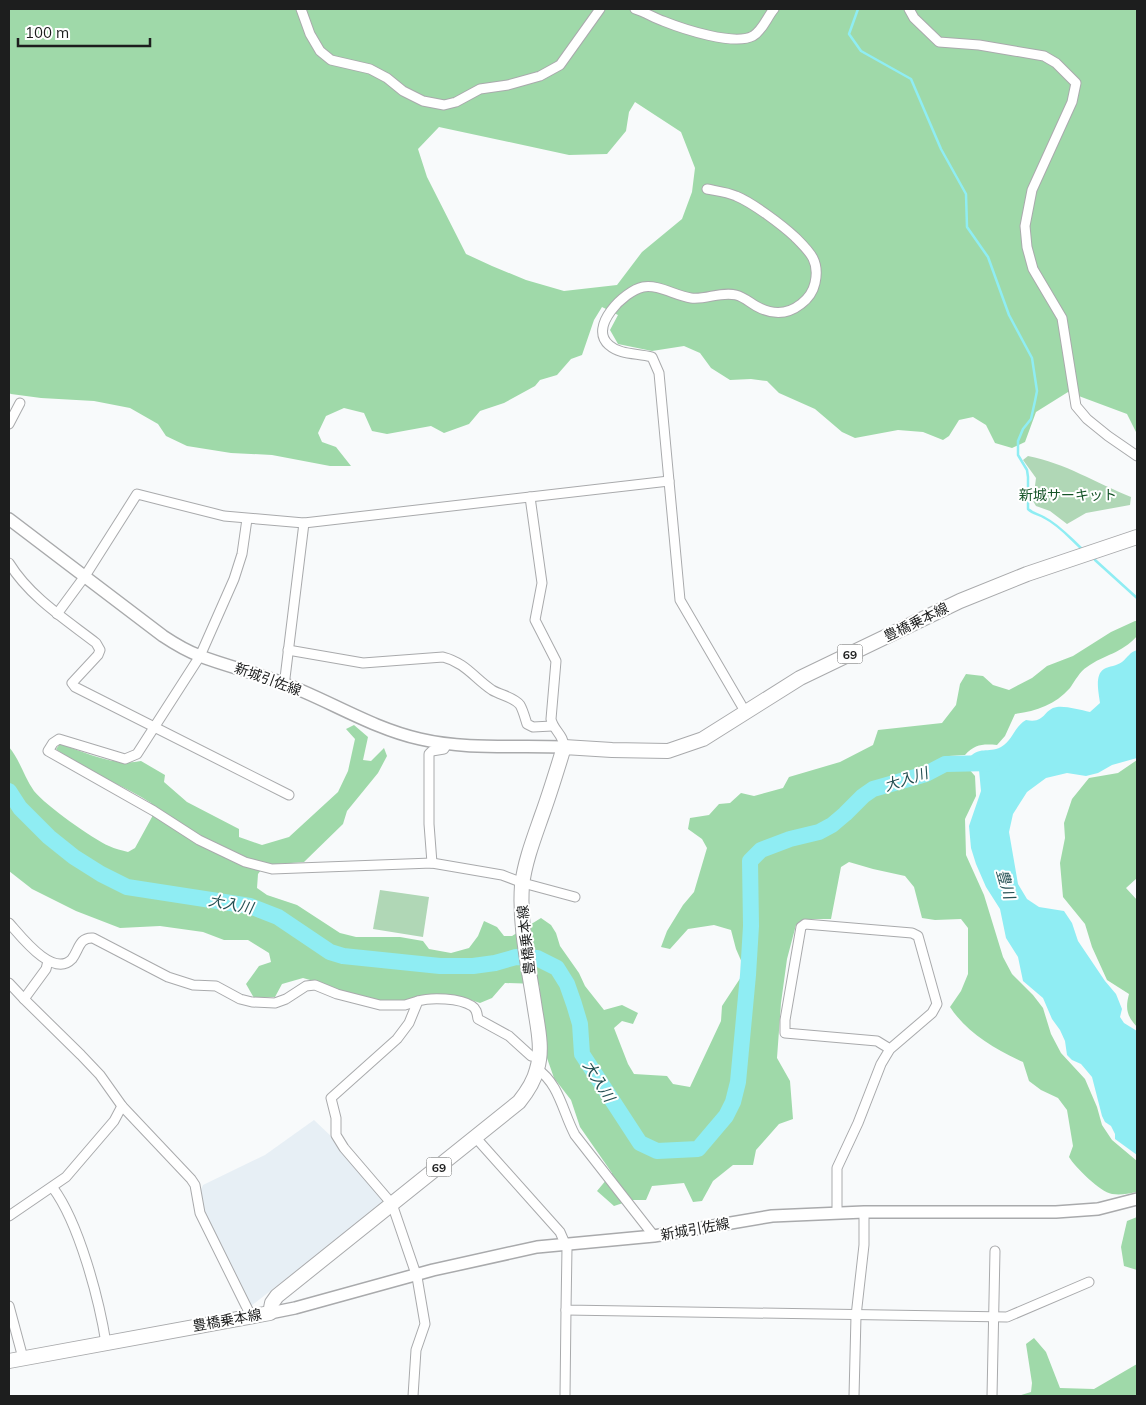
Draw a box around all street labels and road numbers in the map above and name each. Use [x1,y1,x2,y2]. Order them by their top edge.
street label: 豊橋乗本線 [881,599,951,645]
road number: 69 [838,644,862,664]
street label: 新城引佐線 [232,659,304,699]
street label: 豊橋乗本線 [513,904,539,976]
road number: 69 [426,1158,452,1176]
street label: 新城引佐線 [659,1214,731,1244]
street label: 豊橋乗本線 [191,1305,263,1335]

